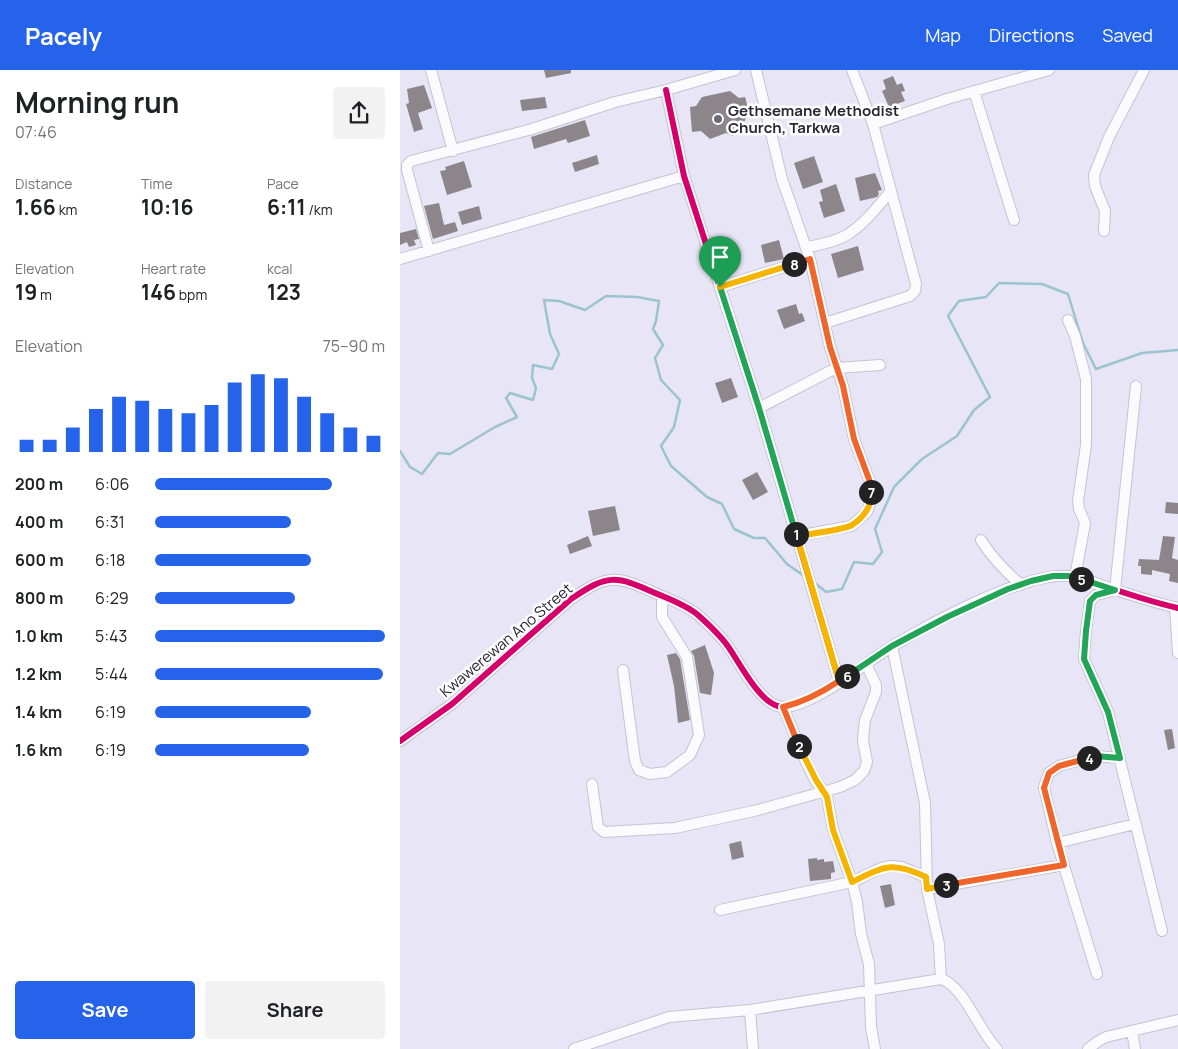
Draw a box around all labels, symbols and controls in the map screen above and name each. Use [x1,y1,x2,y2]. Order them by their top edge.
text: Pacely [25,19,102,52]
text: Map [925,23,961,47]
text: Directions [989,23,1074,47]
text: Saved [1102,23,1153,47]
text: Morning run [15,83,179,121]
button: share [333,87,385,139]
place label: Gethsemane Methodist Church, Tarkwa [728,100,899,138]
marker: Gethsemane Methodist Church, Tarkwa [712,113,724,125]
text: 07:46 [15,121,57,143]
text: Distance [15,174,72,193]
text: Time [141,174,173,193]
text: Pace [267,174,299,193]
text: 1.66 [15,193,56,221]
text: 10:16 [141,193,193,221]
text: 6:11 [267,193,306,221]
text: km [56,200,77,219]
text: /km [306,200,333,219]
pin [699,236,741,287]
icon: arrive [706,243,734,271]
pin: 8 [782,252,806,276]
text: 8 [790,255,799,274]
text: Elevation [15,259,74,278]
text: Heart rate [141,259,206,278]
text: kcal [267,259,293,278]
text: 19 [15,278,37,306]
text: 146 [141,278,176,306]
text: 123 [267,278,301,306]
text: m [37,285,52,304]
text: bpm [176,285,207,304]
text: Elevation [15,335,83,357]
text: 75–90 m [323,335,385,357]
text: 200 m [15,473,63,495]
text: 6:06 [95,473,129,495]
pin: 7 [858,480,884,504]
text: 7 [868,483,875,502]
text: 400 m [15,511,63,533]
text: 6:31 [95,511,125,533]
pin: 1 [784,522,808,546]
text: 1 [793,525,800,544]
text: 600 m [15,549,64,571]
text: 6:18 [95,549,125,571]
pin: 5 [1068,566,1094,592]
text: 5 [1077,570,1086,589]
street label: Kwawerewan Ano Street [435,578,577,702]
text: 800 m [15,587,63,609]
text: 6:29 [95,587,129,609]
text: 1.0 km [15,625,63,647]
text: 5:43 [95,625,127,647]
text: 1.2 km [15,663,62,685]
text: 5:44 [95,663,128,685]
pin: 6 [834,664,860,688]
text: 6 [843,667,852,686]
text: 1.4 km [15,701,62,723]
text: 6:19 [95,701,126,723]
pin: 2 [786,734,812,758]
text: 2 [795,737,804,756]
text: 1.6 km [15,739,62,761]
text: 6:19 [95,739,126,761]
pin: 4 [1076,746,1102,770]
text: 4 [1085,749,1094,768]
pin: 3 [934,872,958,898]
text: 3 [942,876,951,895]
button: Save [15,981,195,1039]
button: Share [205,981,385,1039]

